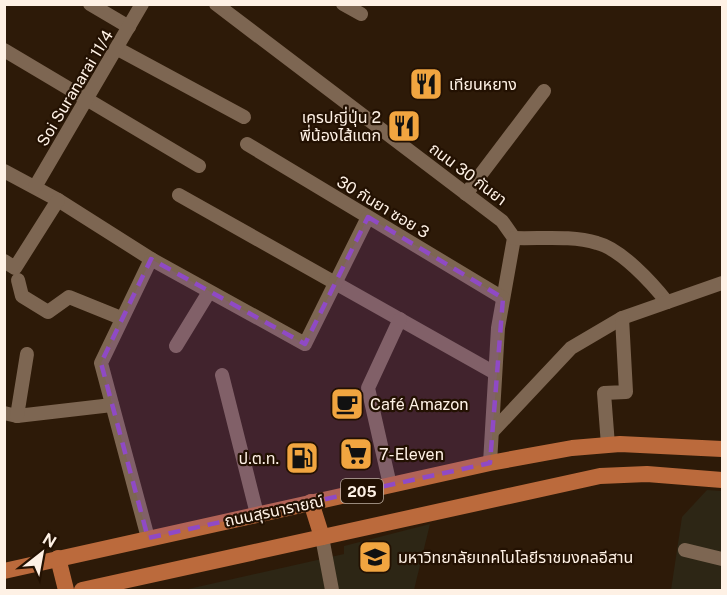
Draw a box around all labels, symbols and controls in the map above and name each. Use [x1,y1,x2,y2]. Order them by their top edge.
street label: Soi Suranarai 11/4 [33,27,117,149]
restaurant icon: เทียนหยาง [408,66,444,102]
place label: เทียนหยาง [449,75,517,94]
place label: เครปญี่ปุ่น 2 พี่น้องไส้แตก [300,106,381,145]
restaurant icon: เครปญี่ปุ่น 2 พี่น้องไส้แตก [386,108,422,144]
street label: ถนน 30 กันยา [425,139,511,209]
street label: 30 กันยา ซอย 3 [333,172,433,242]
cafe icon: Café Amazon [329,386,365,422]
place label: Café Amazon [370,395,468,414]
supermarket icon: 7-Eleven [338,436,374,472]
fuel station icon: ป.ต.ท. [284,440,320,476]
place label: 7-Eleven [379,445,444,464]
place label: ป.ต.ท. [239,449,279,468]
road number: 205 [341,479,383,503]
street label: ถนนสุรนารายณ์ [223,491,325,531]
north arrow [12,523,72,583]
text: N [39,529,60,552]
school or university icon: มหาวิทยาลัยเทคโนโลยีราชมงคลอีสาน [357,539,393,575]
place label: มหาวิทยาลัยเทคโนโลยีราชมงคลอีสาน [398,548,633,567]

